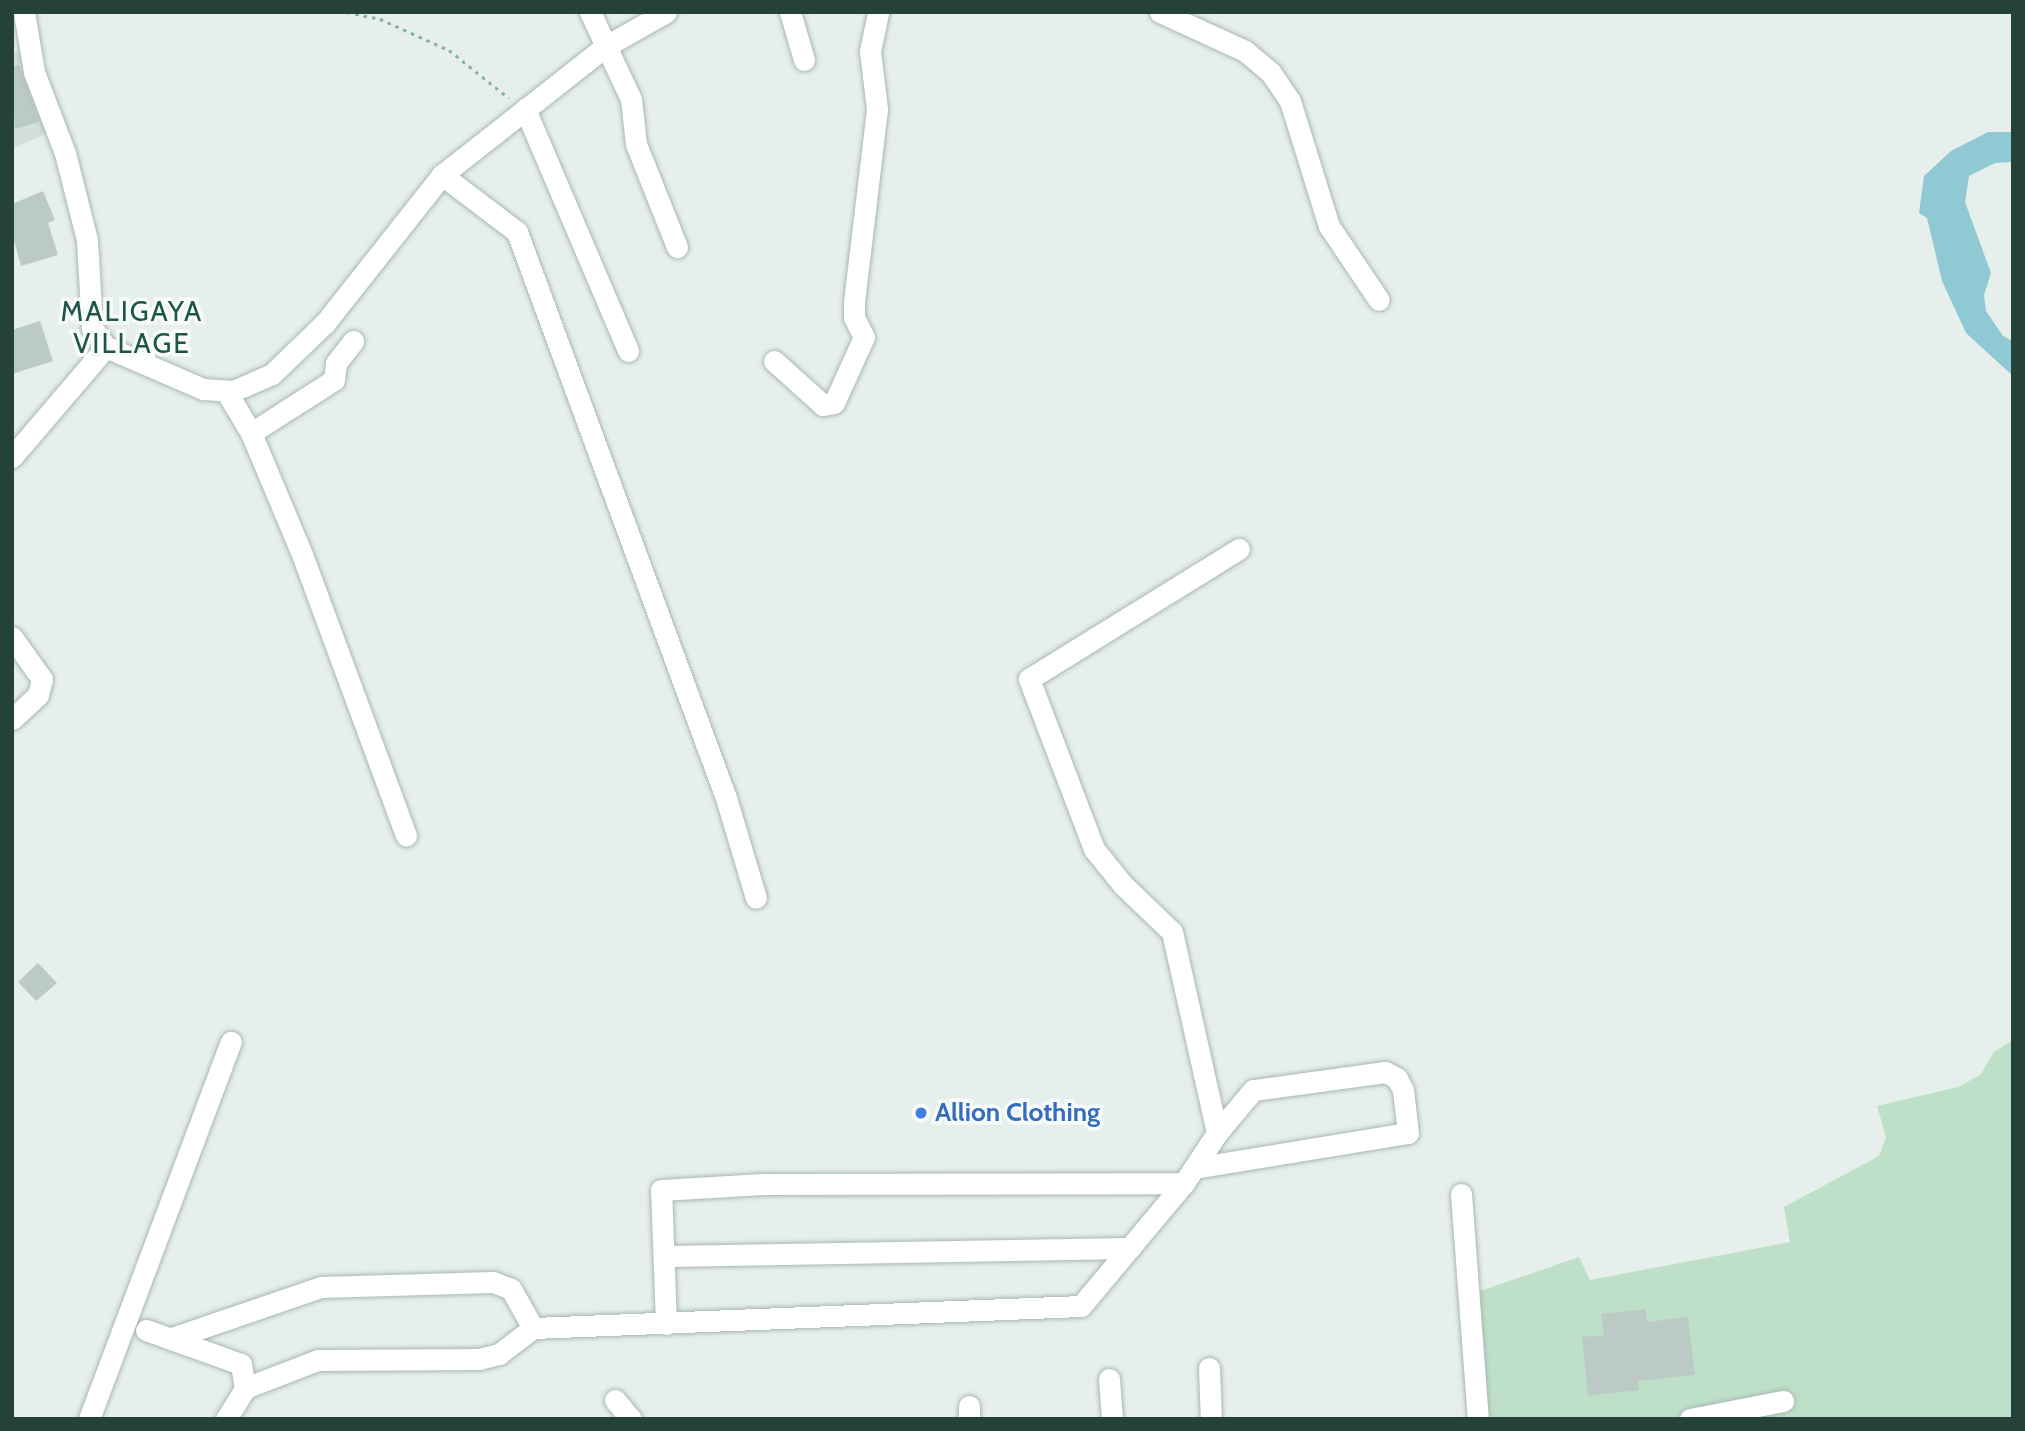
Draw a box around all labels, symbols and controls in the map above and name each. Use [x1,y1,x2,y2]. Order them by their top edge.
district label: MALIGAYA VILLAGE [62,294,202,360]
place label: Allion Clothing [935,1097,1100,1129]
marker: Allion Clothing [913,1105,929,1121]

